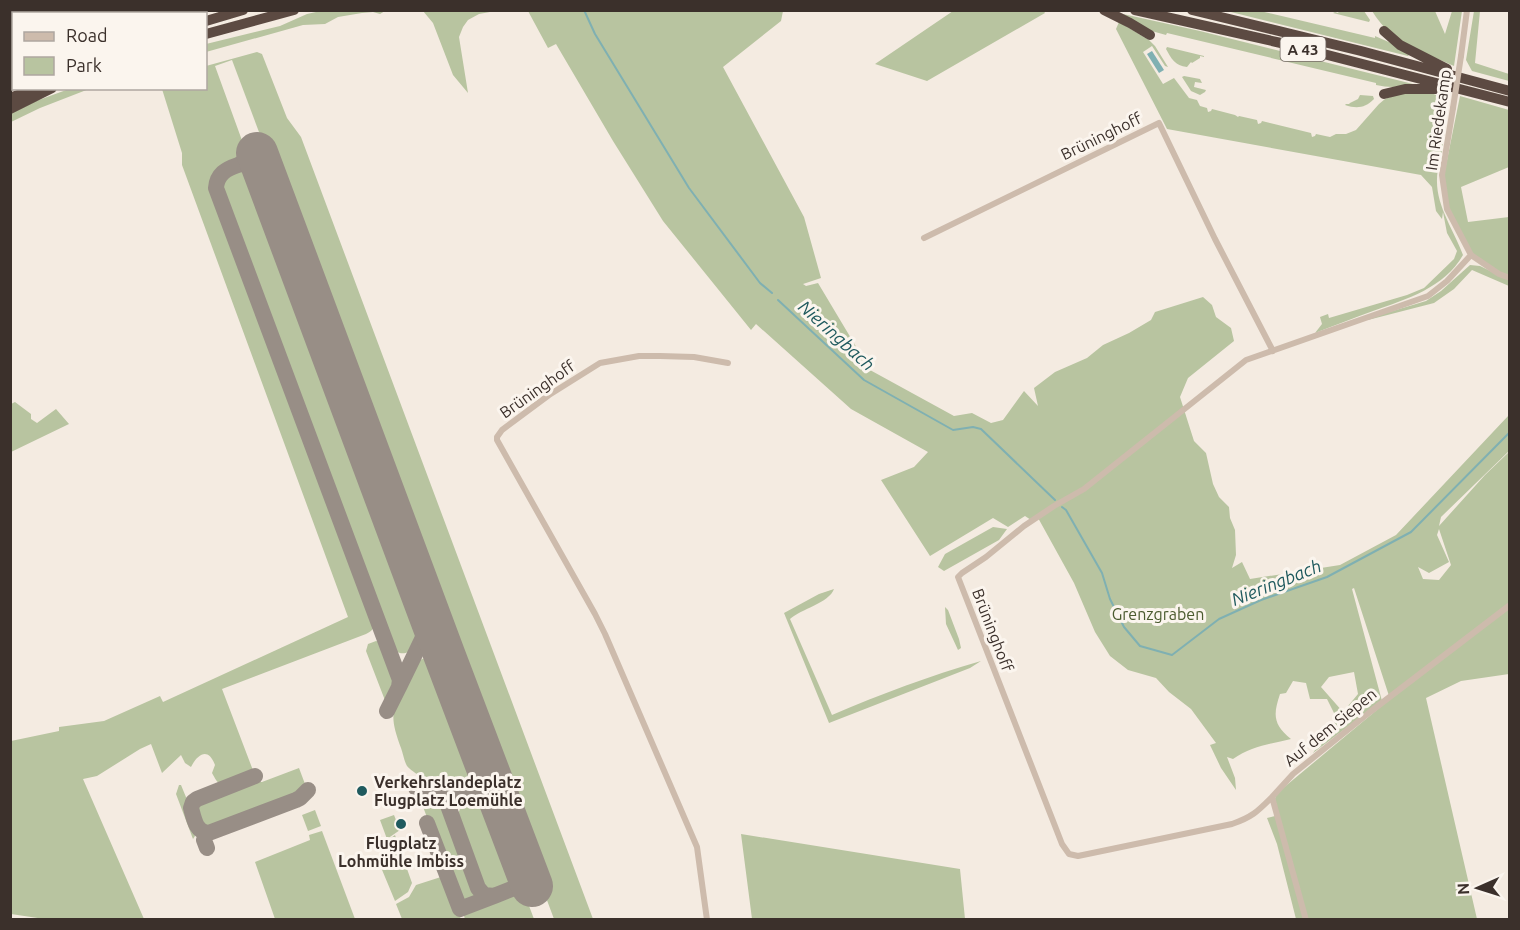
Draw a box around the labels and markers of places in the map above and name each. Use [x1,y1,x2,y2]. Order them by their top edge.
place label: Verkehrslandeplatz Flugplatz Loemühle [374,773,523,809]
marker: Verkehrslandeplatz Flugplatz Loemühle [355,784,369,798]
marker: Flugplatz Lohmühle Imbiss [394,817,408,831]
place label: Flugplatz Lohmühle Imbiss [338,834,464,870]

